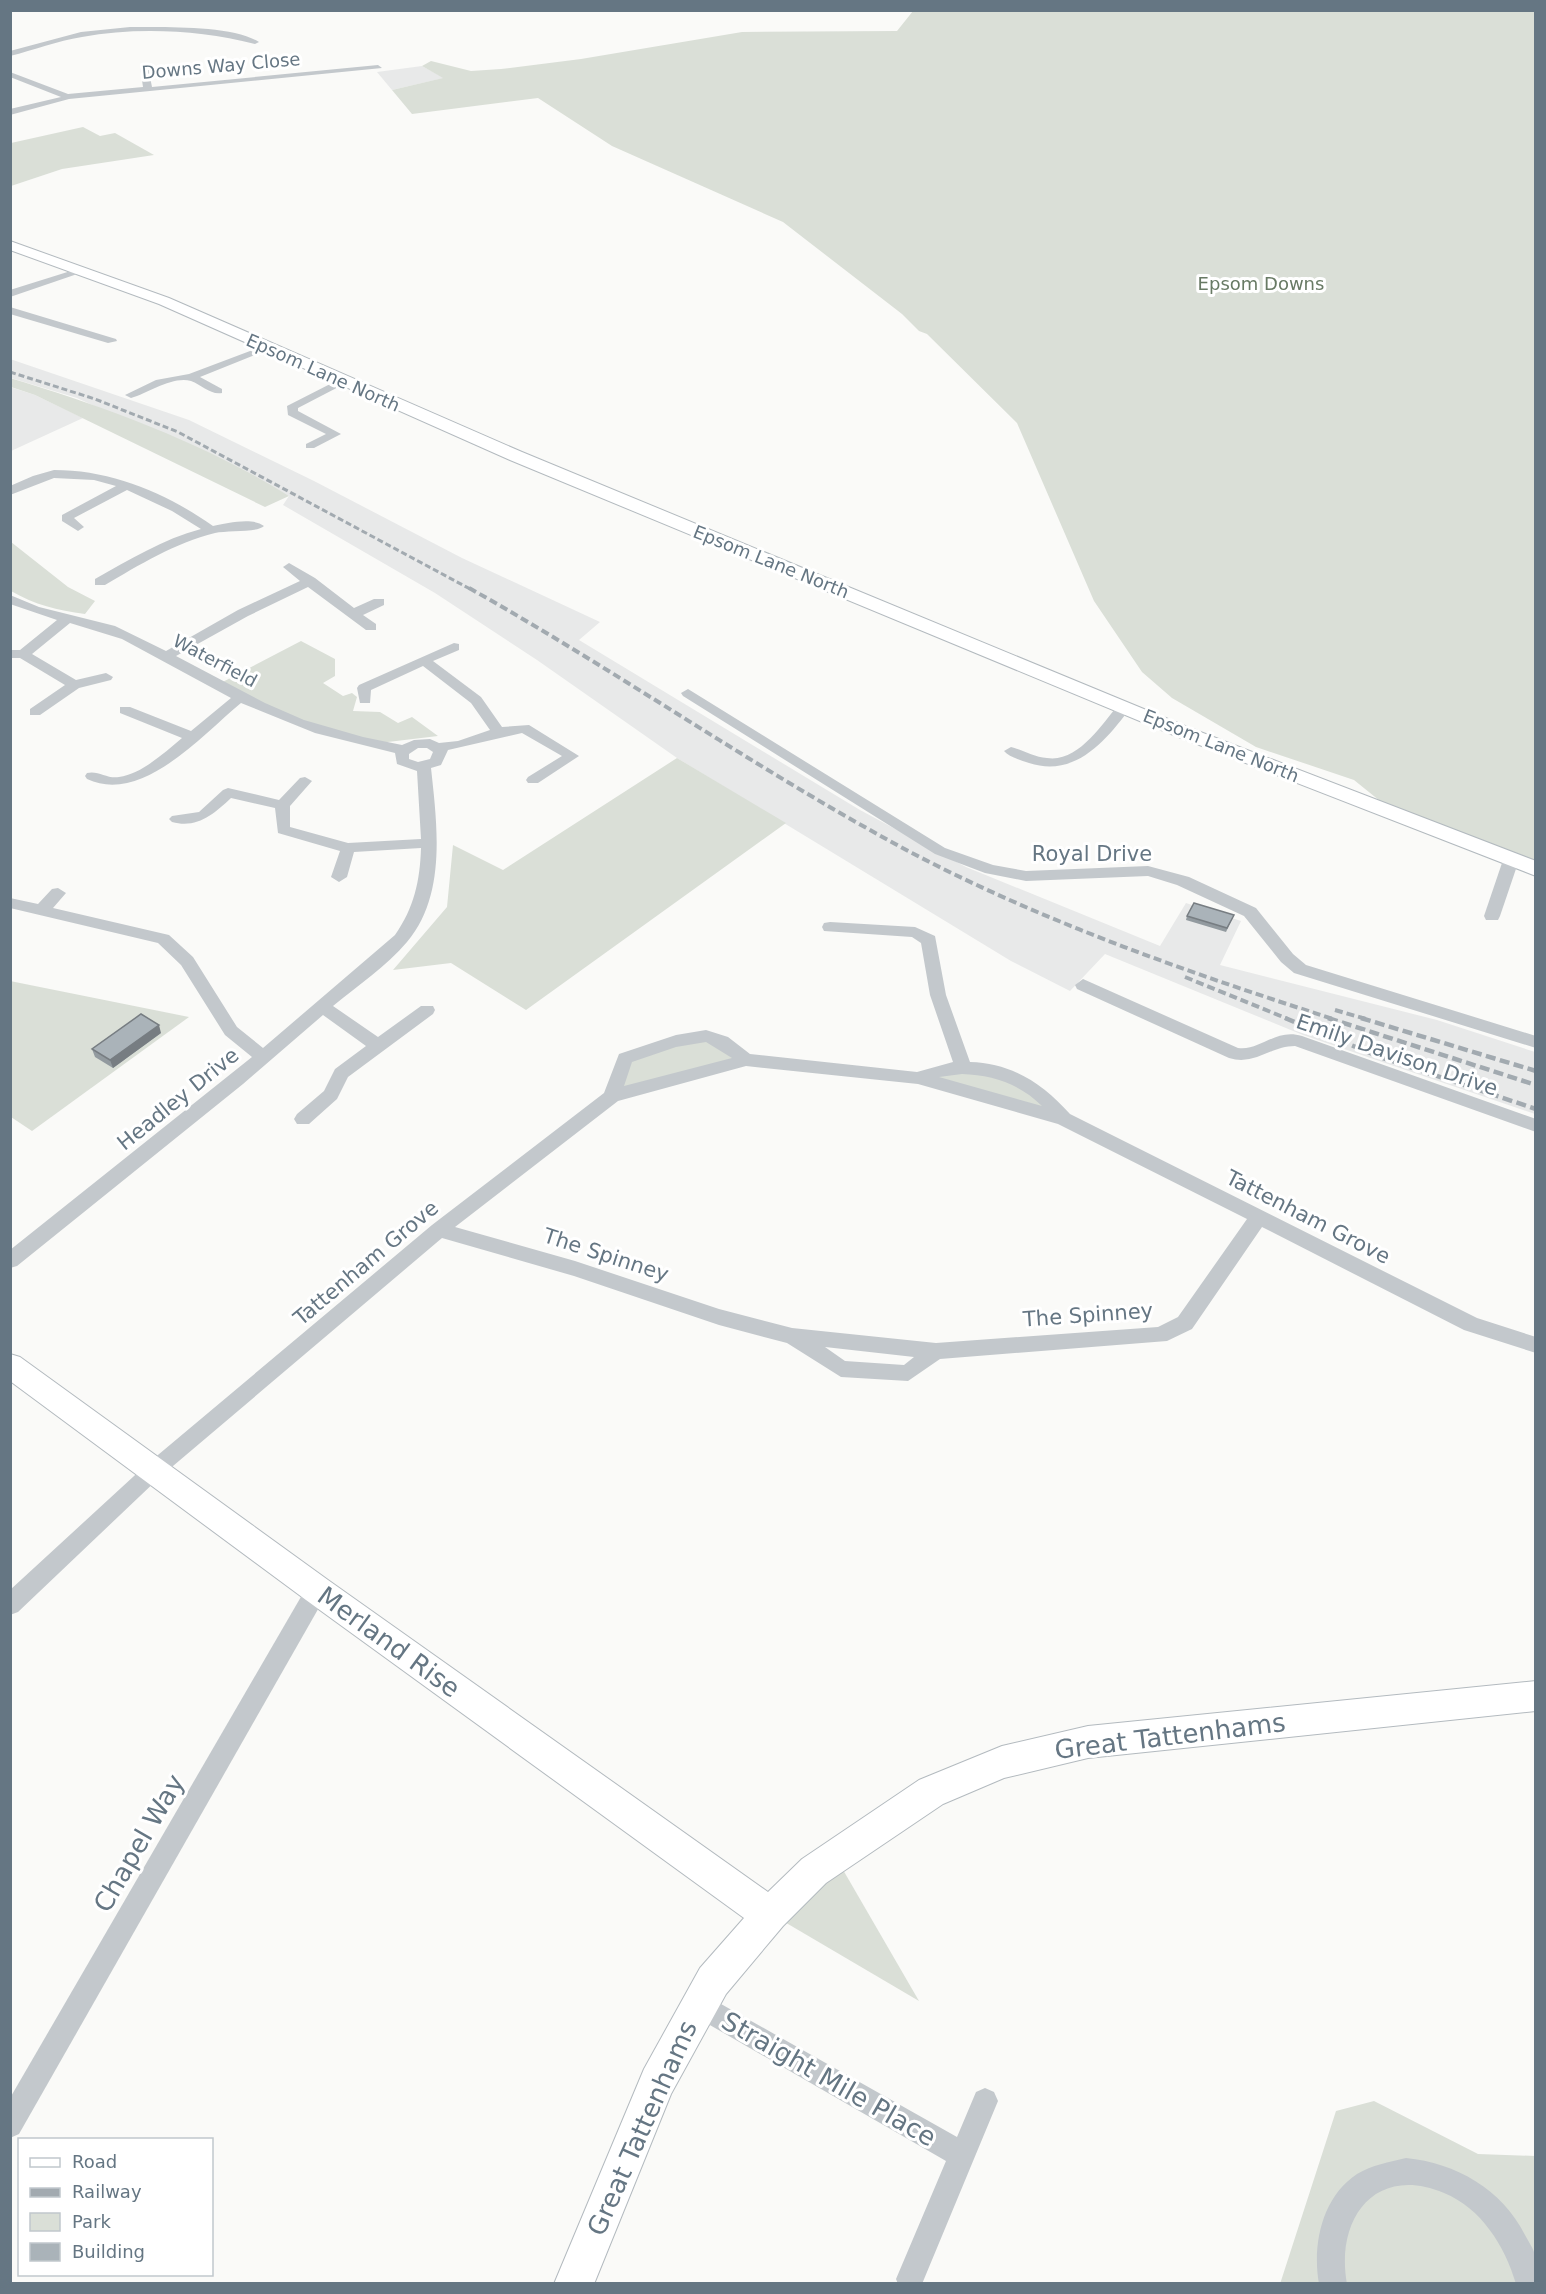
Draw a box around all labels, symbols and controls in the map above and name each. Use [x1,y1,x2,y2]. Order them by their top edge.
street label: Downs Way Close [141,48,301,83]
park label: Epsom Downs [1198,273,1324,294]
street label: Epsom Lane North [243,329,403,416]
street label: Epsom Lane North [690,521,852,602]
street label: Waterfield [170,630,261,691]
street label: Epsom Lane North [1140,705,1302,786]
street label: Royal Drive [1032,842,1152,866]
street label: Emily Davison Drive [1293,1009,1501,1101]
street label: Headley Drive [113,1043,243,1155]
street label: Tattenham Grove [1221,1165,1394,1269]
street label: Tattenham Grove [288,1196,443,1331]
street label: The Spinney [539,1223,672,1287]
street label: The Spinney [1021,1298,1154,1332]
street label: Merland Rise [312,1580,466,1704]
street label: Great Tattenhams [1053,1707,1287,1765]
street label: Chapel Way [88,1769,190,1917]
street label: Straight Mile Place [717,2005,941,2153]
street label: Great Tattenhams [581,2016,703,2240]
legend [18,2138,213,2276]
text: Road [72,2151,117,2172]
text: Railway [72,2181,142,2202]
text: Park [72,2211,111,2232]
text: Building [72,2241,145,2262]

